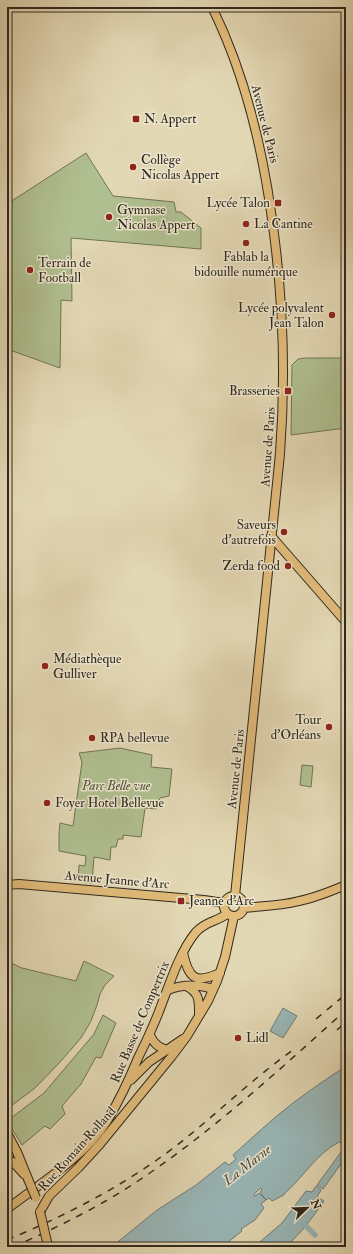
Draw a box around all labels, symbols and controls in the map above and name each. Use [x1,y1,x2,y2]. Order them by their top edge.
street label: Avenue de Paris [247,82,283,165]
place label: N. Appert [144,111,196,128]
marker: N. Appert [131,114,141,124]
place label: Collège Nicolas Appert [141,152,219,184]
marker: Collège Nicolas Appert [128,162,138,172]
place label: Lycée Talon [206,195,270,212]
marker: Lycée Talon [273,198,283,208]
place label: Gymnase Nicolas Appert [117,202,195,234]
marker: Gymnase Nicolas Appert [104,212,114,222]
place label: La Cantine [254,216,313,232]
marker: La Cantine [241,219,251,229]
marker: Fablab la bidouille numérique [241,238,251,248]
place label: Fablab la bidouille numérique [194,249,298,280]
place label: Terrain de Football [38,255,92,286]
marker: Terrain de Football [25,265,35,275]
place label: Lycée polyvalent Jean Talon [238,300,324,331]
marker: Lycée polyvalent Jean Talon [327,310,337,320]
place label: Brasseries [229,383,281,399]
marker: Brasseries [283,386,293,396]
street label: Avenue de Paris [257,406,279,489]
place label: Saveurs d'autrefois [222,517,277,548]
marker: Saveurs d'autrefois [279,527,289,537]
place label: Zerda food [223,558,281,574]
marker: Zerda food [283,561,293,571]
place label: Médiathèque Gulliver [53,651,122,682]
marker: Médiathèque Gulliver [40,661,50,671]
place label: Tour d'Orléans [271,712,322,743]
marker: Tour d'Orléans [324,722,334,732]
street label: Avenue de Paris [224,728,248,811]
place label: RPA bellevue [100,730,170,746]
marker: RPA bellevue [87,733,97,743]
park label: Parc Belle vue [81,778,151,794]
place label: Foyer Hotel Bellevue [55,795,164,812]
marker: Foyer Hotel Bellevue [42,798,52,808]
street label: Avenue Jeanne d'Arc [63,867,170,893]
place label: Jeanne d'Arc [188,893,254,909]
marker: Jeanne d'Arc [176,896,186,906]
street label: Rue Basse de Compertrix [107,959,174,1086]
place label: Lidl [246,1030,269,1046]
marker: Lidl [233,1033,243,1043]
street label: Rue Romain Rolland [35,1103,120,1195]
water label: La Marne [219,1141,275,1190]
north arrow [287,1188,327,1228]
text: N [307,1196,324,1212]

